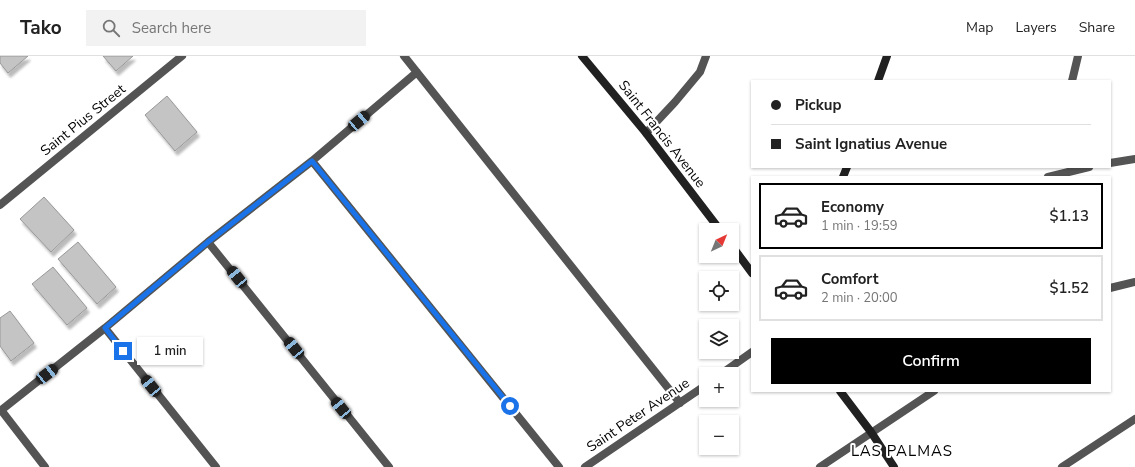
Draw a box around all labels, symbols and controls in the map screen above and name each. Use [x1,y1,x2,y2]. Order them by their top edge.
search box [86,10,366,46]
text: Tako [20,15,62,41]
icon: search [100,17,122,39]
text: Search here [132,18,211,38]
text: Map [966,18,993,37]
text: Layers [1015,18,1057,37]
text: Share [1079,18,1115,37]
street label: Saint Francis Avenue [614,76,710,192]
street label: Saint Pius Street [37,80,130,160]
text: Pickup [795,95,841,115]
car [346,109,372,133]
text: Saint Ignatius Avenue [795,134,947,154]
text: Economy [821,197,884,217]
icon: car [773,198,809,234]
text: $1.13 [1049,206,1089,226]
text: 1 min · 19:59 [821,217,897,235]
north arrow [699,223,739,263]
map controls [699,223,739,455]
car [225,264,249,290]
text: Comfort [821,269,878,289]
icon: car [773,270,809,306]
button: locate [699,271,739,311]
text: $1.52 [1049,278,1089,298]
text: 2 min · 20:00 [821,289,897,307]
button: layers [699,319,739,359]
car [282,335,306,361]
callout: 1 min [137,337,203,365]
button: Confirm [771,338,1091,384]
route end [114,342,132,360]
text: 1 min [153,342,187,360]
car [34,362,60,386]
button: + [699,367,739,407]
car [139,373,163,399]
street label: Saint Peter Avenue [583,373,693,457]
car [329,395,353,421]
route start [501,397,519,415]
button: − [699,415,739,455]
district label: LAS PALMAS [851,441,953,461]

